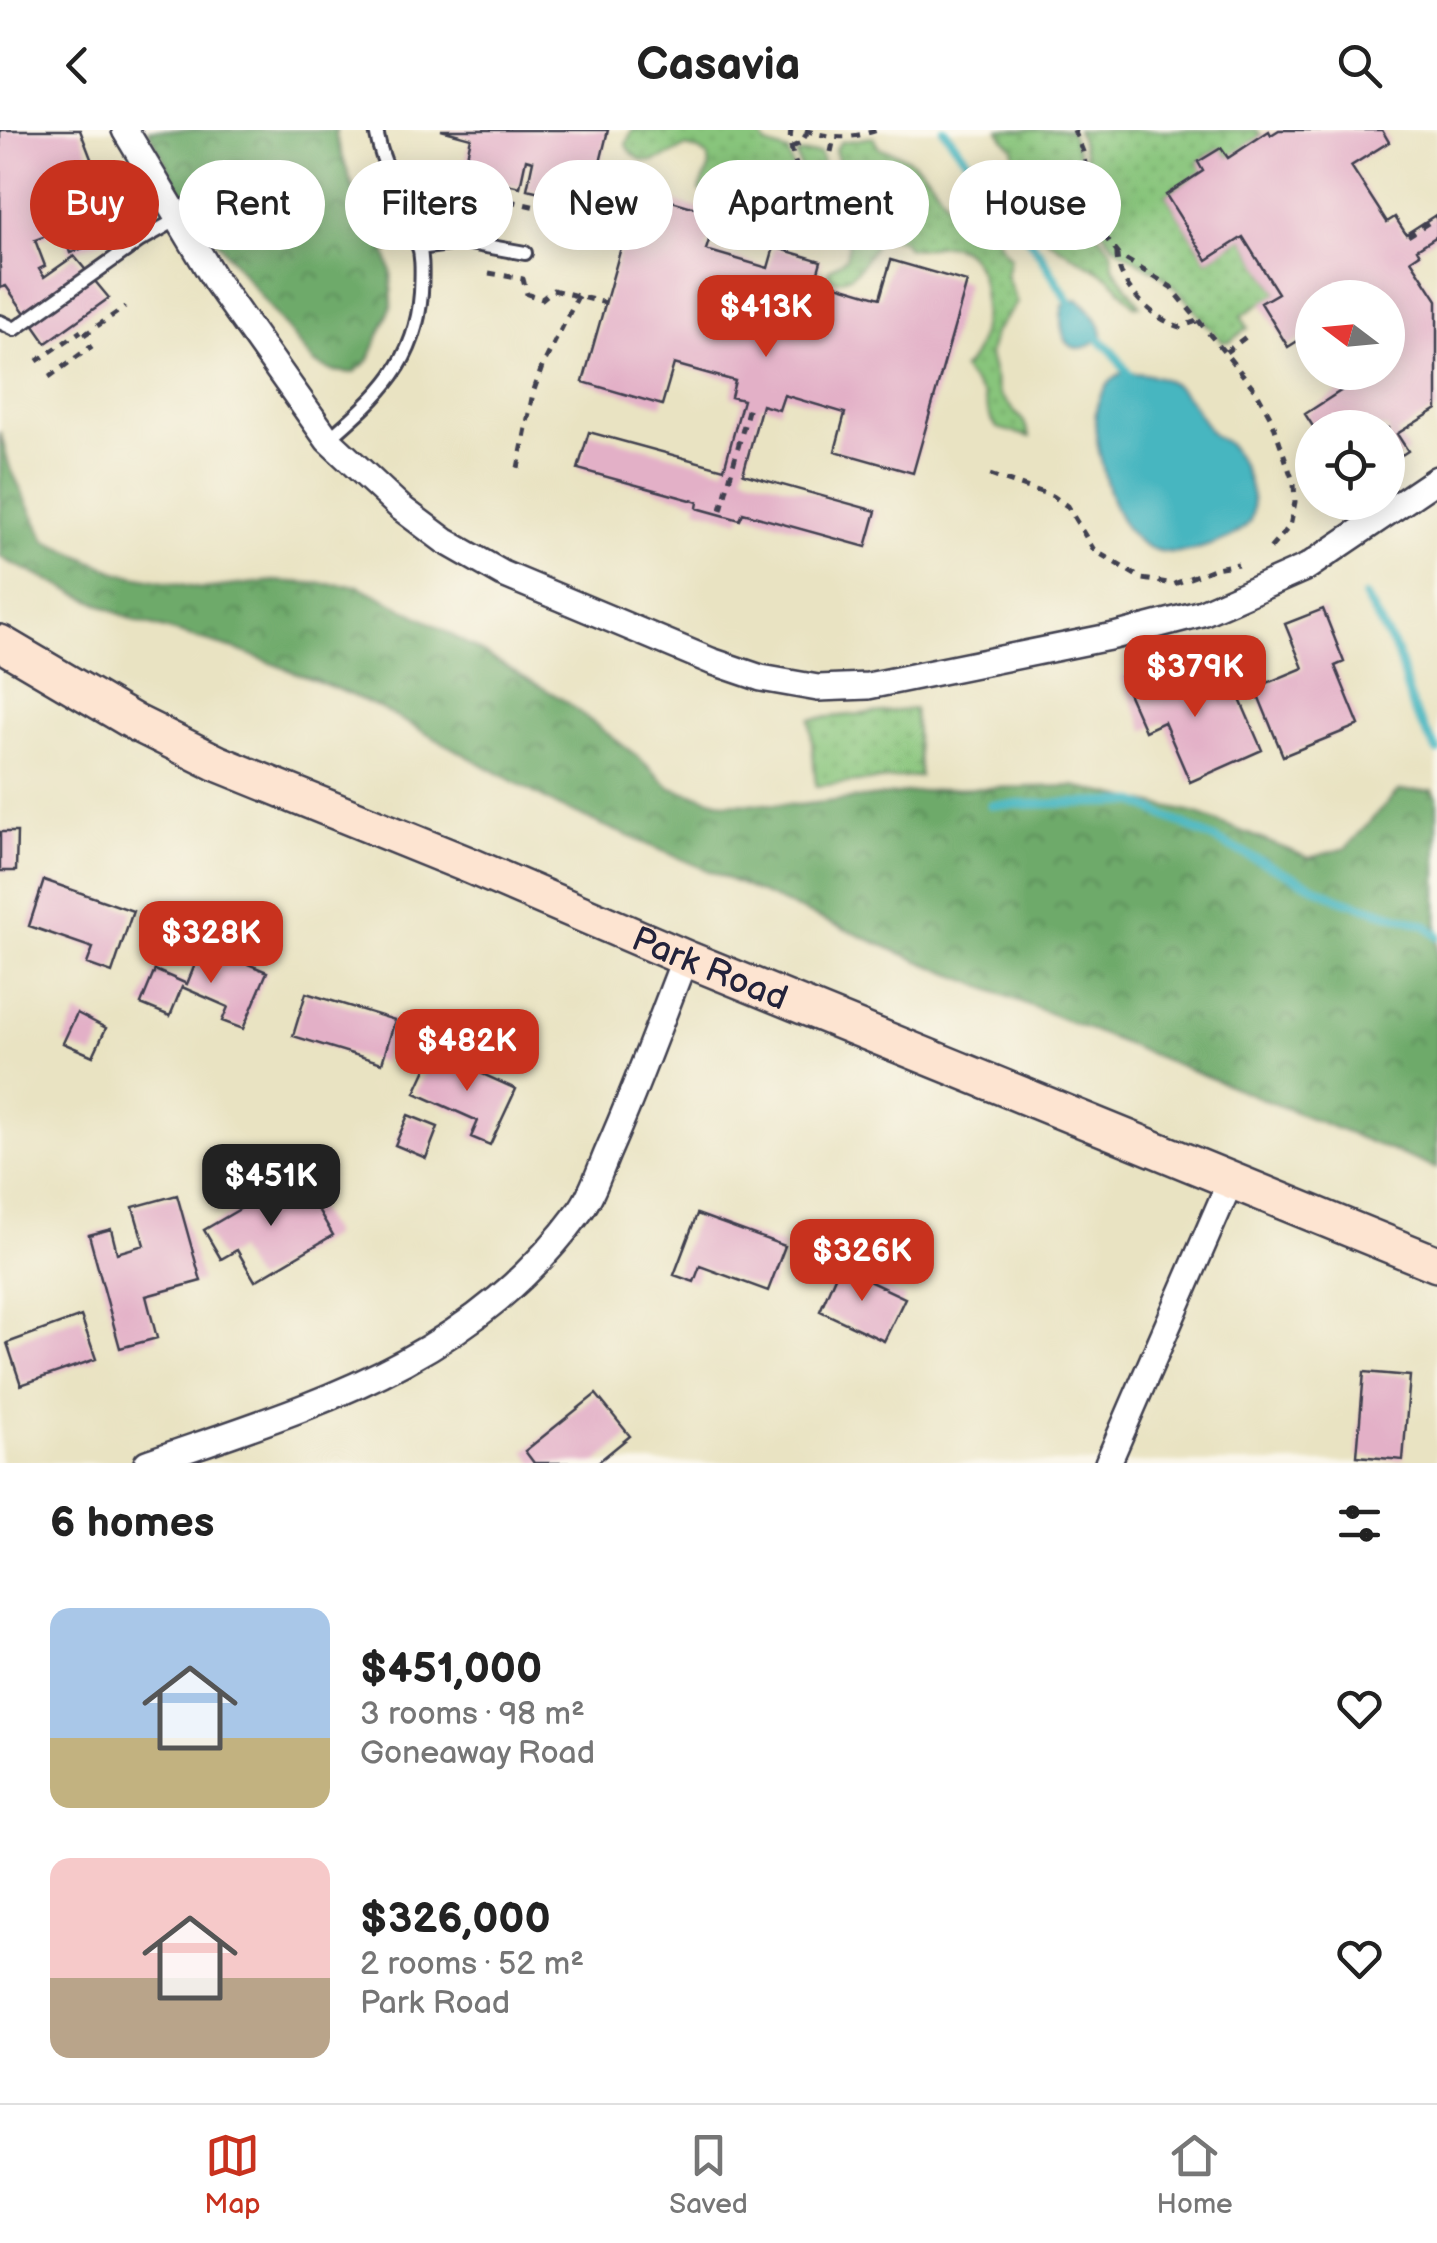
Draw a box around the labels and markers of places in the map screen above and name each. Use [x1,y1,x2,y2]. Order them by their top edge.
pin: $413K [696,275,836,360]
pin: $379K [1125,635,1265,720]
pin: $328K [141,901,281,986]
pin: $482K [397,1009,537,1094]
pin: $451K [201,1144,341,1229]
pin: $326K [792,1219,932,1304]

